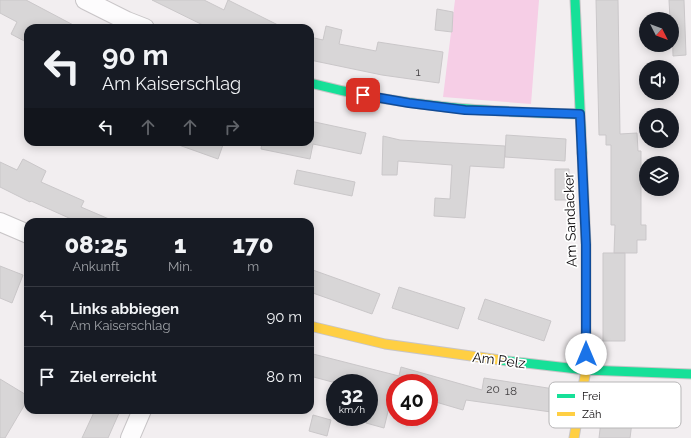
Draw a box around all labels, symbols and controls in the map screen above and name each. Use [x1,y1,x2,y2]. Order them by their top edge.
north arrow [639,12,679,52]
map controls [639,12,679,196]
text: 90 m [102,39,168,72]
icon: left [36,40,88,92]
button: sound [639,60,679,100]
house number: 1 [415,65,421,79]
text: Am Kaiserschlag [102,73,241,94]
pin [346,78,380,112]
icon: arrive [352,84,374,106]
button: search [639,108,679,148]
icon: left [95,116,117,138]
icon: ahead [137,116,159,138]
icon: ahead [179,116,201,138]
icon: right [221,116,243,138]
button: layers [639,156,679,196]
street label: Am Sandacker [560,172,580,267]
text: 08:25 [64,230,128,259]
text: 1 [174,230,186,259]
text: 170 [233,230,274,259]
text: Ankunft [72,259,120,274]
text: Min. [168,259,192,274]
text: m [247,259,259,274]
text: Links abbiegen [70,300,179,318]
icon: left [36,306,58,328]
text: 90 m [266,308,302,326]
text: Am Kaiserschlag [70,318,170,333]
position arrow [565,333,607,375]
street label: Am Pelz [472,349,527,371]
icon: arrive [36,366,58,388]
text: Ziel erreicht [70,368,157,386]
text: 80 m [266,368,302,386]
speed limit sign: 40 [386,374,438,426]
house number: 20 [486,382,500,396]
legend [549,382,681,428]
text: 32 [341,383,363,407]
house number: 18 [505,384,517,398]
text: Frei [582,390,601,403]
text: km/h [339,404,365,415]
text: Zäh [582,408,601,421]

